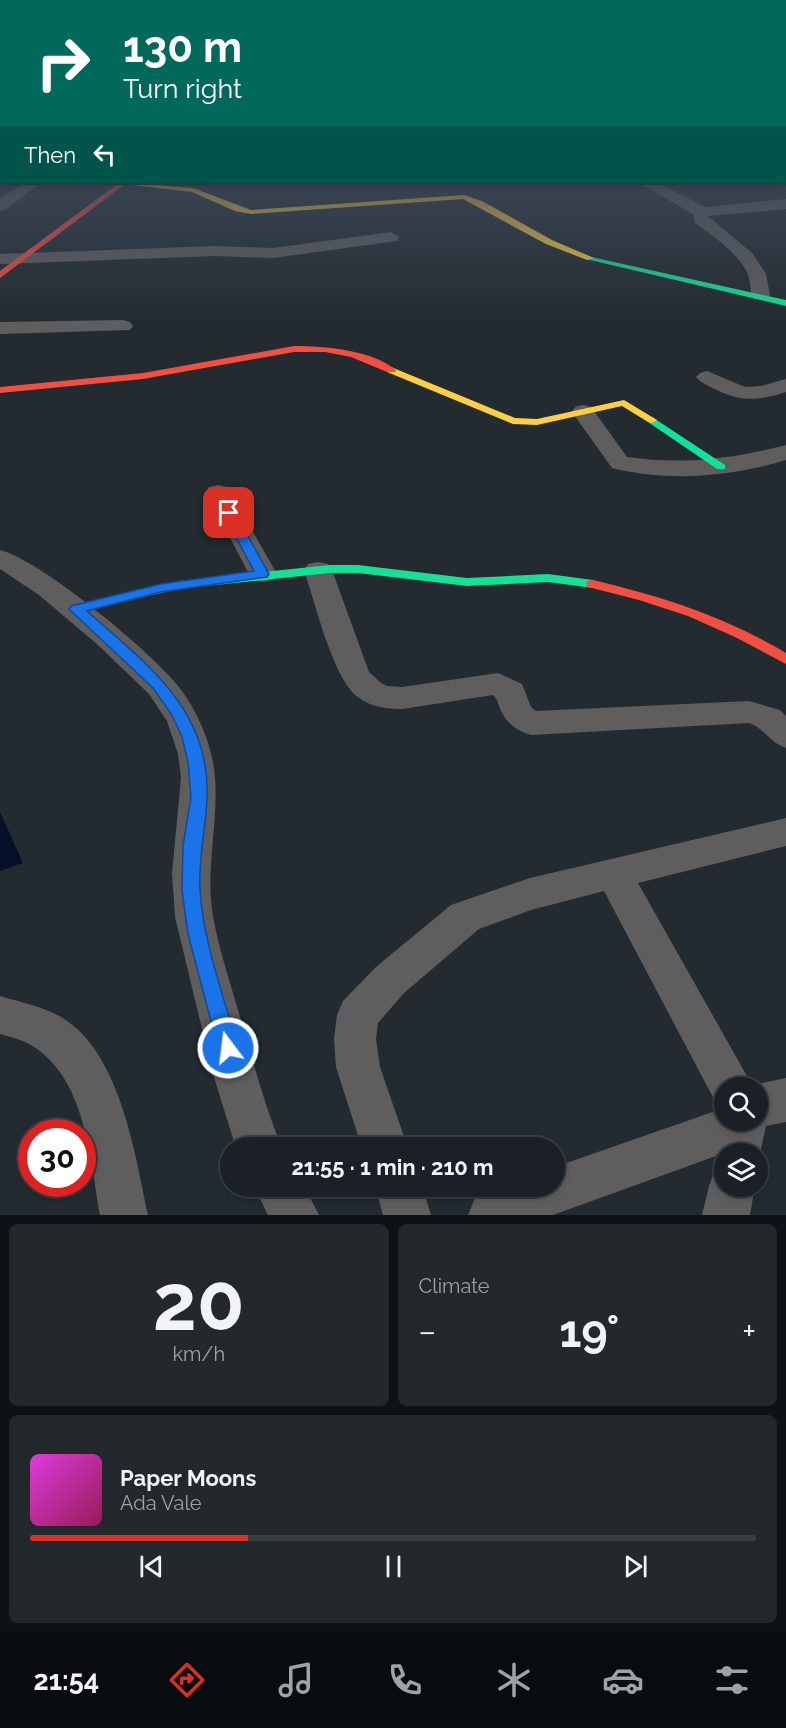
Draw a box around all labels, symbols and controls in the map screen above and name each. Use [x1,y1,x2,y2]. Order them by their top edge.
text: 130 m [123,23,242,72]
icon: right [24,24,102,102]
text: Turn right [123,73,242,104]
icon: left [88,138,121,171]
text: Then [24,142,76,168]
pin [203,487,254,538]
icon: arrive [212,496,245,529]
position arrow [196,1016,260,1080]
map controls [714,1077,768,1197]
button: search [714,1077,768,1131]
speed limit sign: 30 [18,1119,96,1197]
button: layers [714,1143,768,1197]
text: 21:55 · 1 min · 210 m [291,1154,494,1180]
text: 20 [153,1257,245,1348]
text: Climate [419,1274,490,1298]
text: 19° [559,1305,619,1358]
text: − [419,1312,436,1351]
text: + [742,1312,756,1351]
text: km/h [172,1342,225,1366]
text: Paper Moons [120,1465,256,1491]
text: Ada Vale [120,1491,202,1515]
icon: previous [135,1550,168,1583]
icon: pause [377,1550,410,1583]
icon: next [619,1550,652,1583]
icon: directions [166,1659,208,1701]
icon: music [275,1659,317,1701]
icon: phone [384,1659,426,1701]
icon: climate [493,1659,535,1701]
icon: car [602,1659,644,1701]
icon: filters [711,1659,753,1701]
text: 21:54 [33,1665,99,1696]

